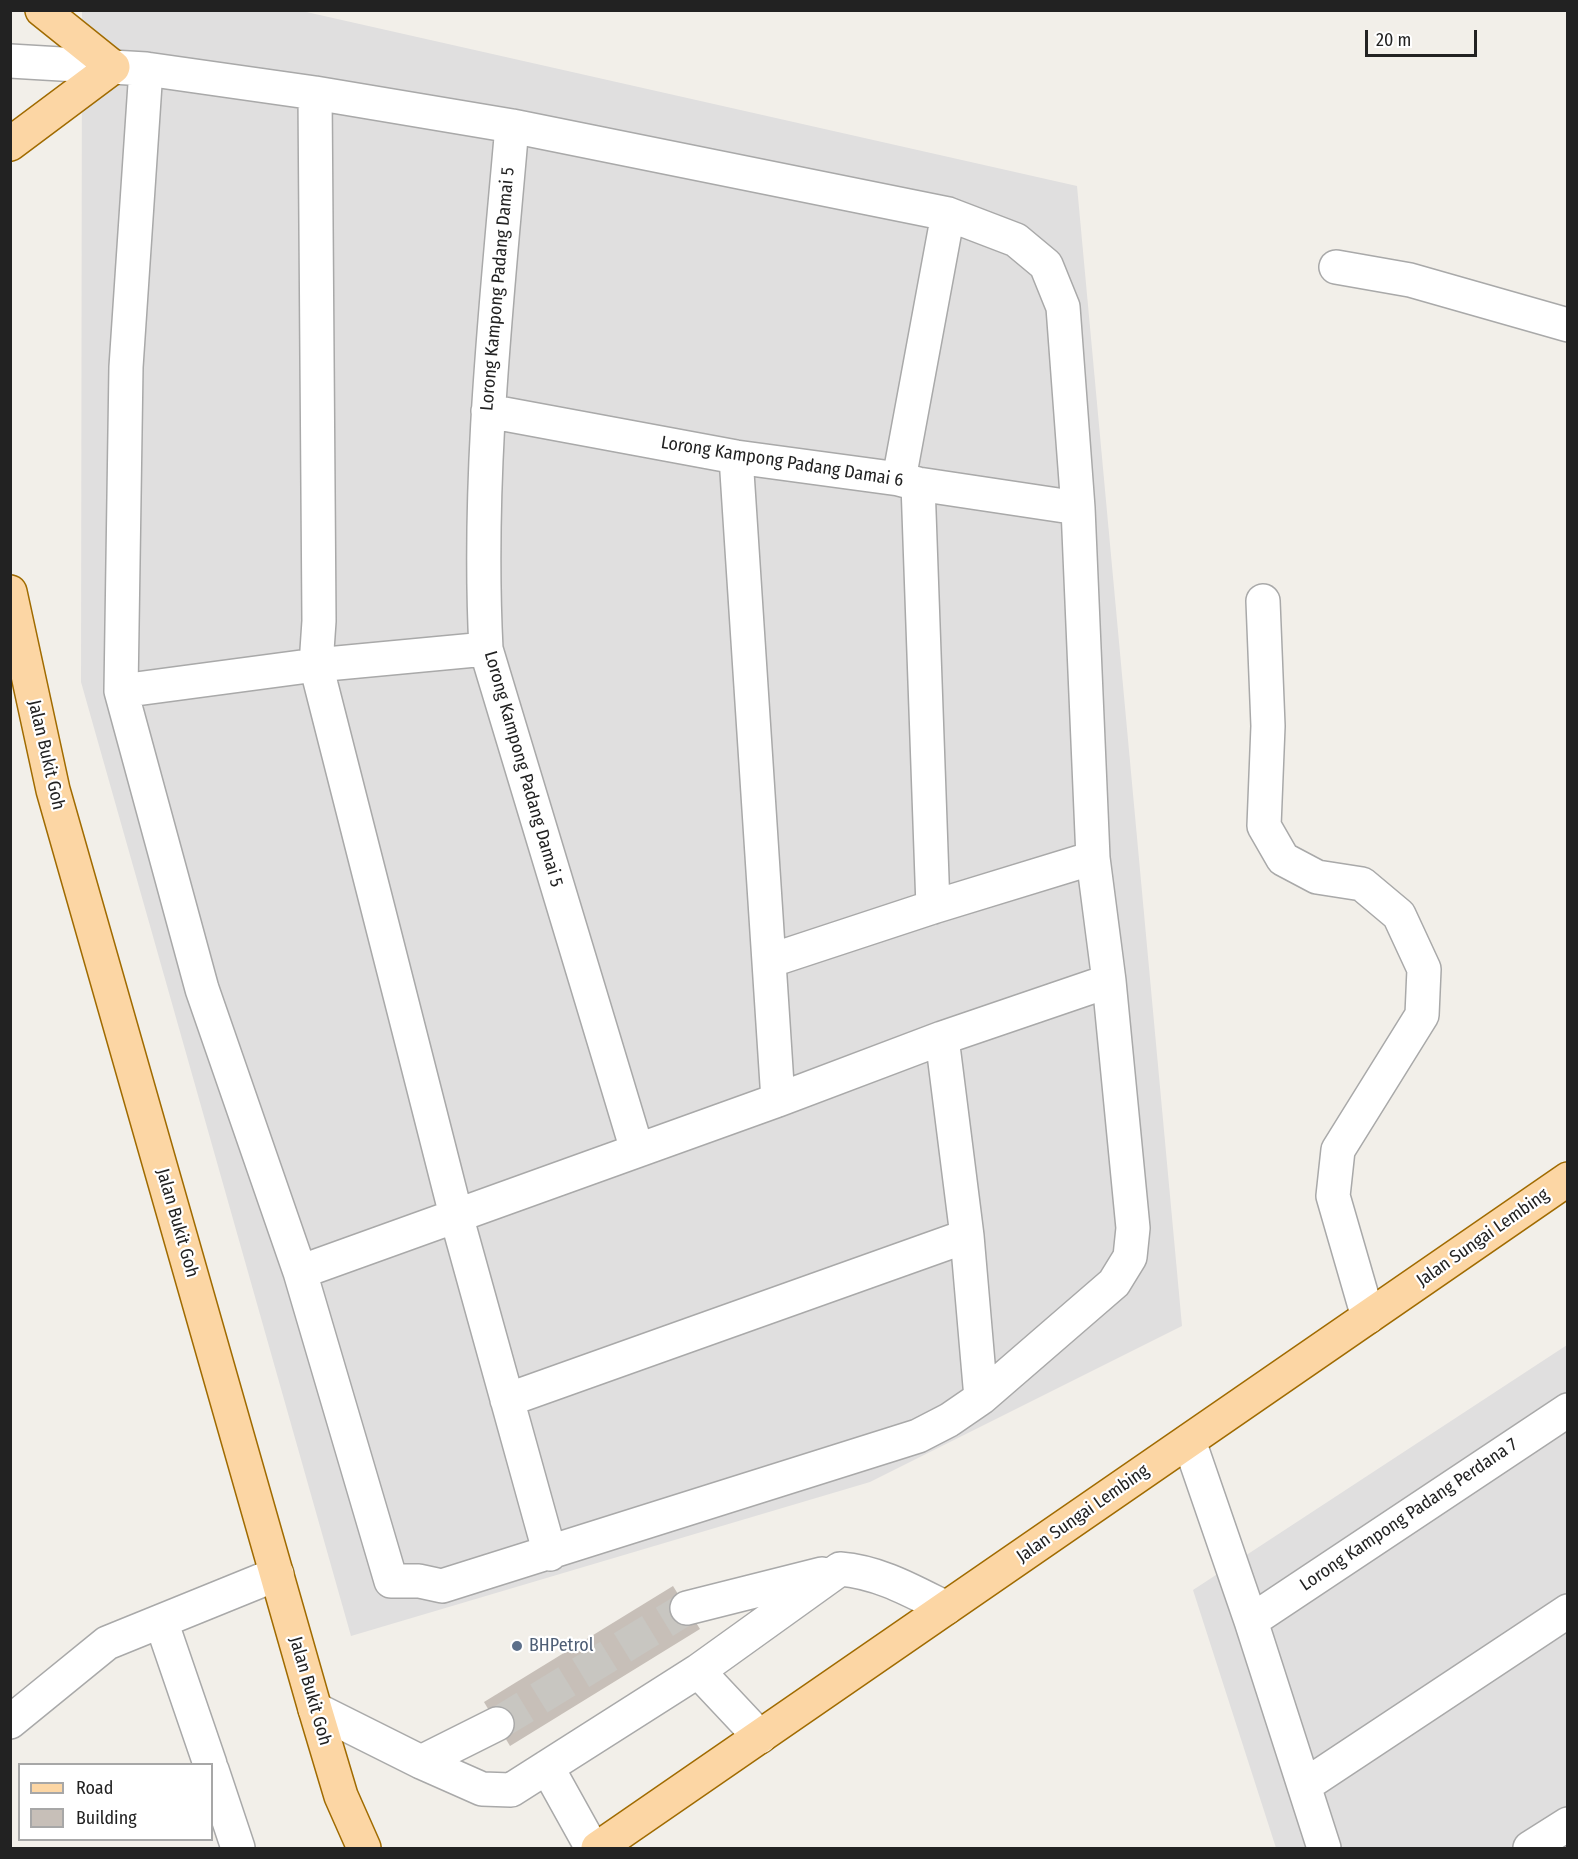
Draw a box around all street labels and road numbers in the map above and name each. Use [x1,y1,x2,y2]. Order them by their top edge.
street label: Lorong Kampong Padang Damai 5 [477,166,519,412]
street label: Lorong Kampong Padang Damai 6 [659,432,905,492]
street label: Lorong Kampong Padang Damai 5 [479,649,567,889]
street label: Jalan Bukit Goh [23,698,69,812]
street label: Jalan Bukit Goh [151,1166,203,1280]
street label: Jalan Sungai Lembing [1413,1184,1553,1292]
street label: Lorong Kampong Padang Perdana 7 [1296,1434,1522,1596]
street label: Jalan Sungai Lembing [1013,1460,1153,1568]
street label: Jalan Bukit Goh [284,1634,336,1748]

